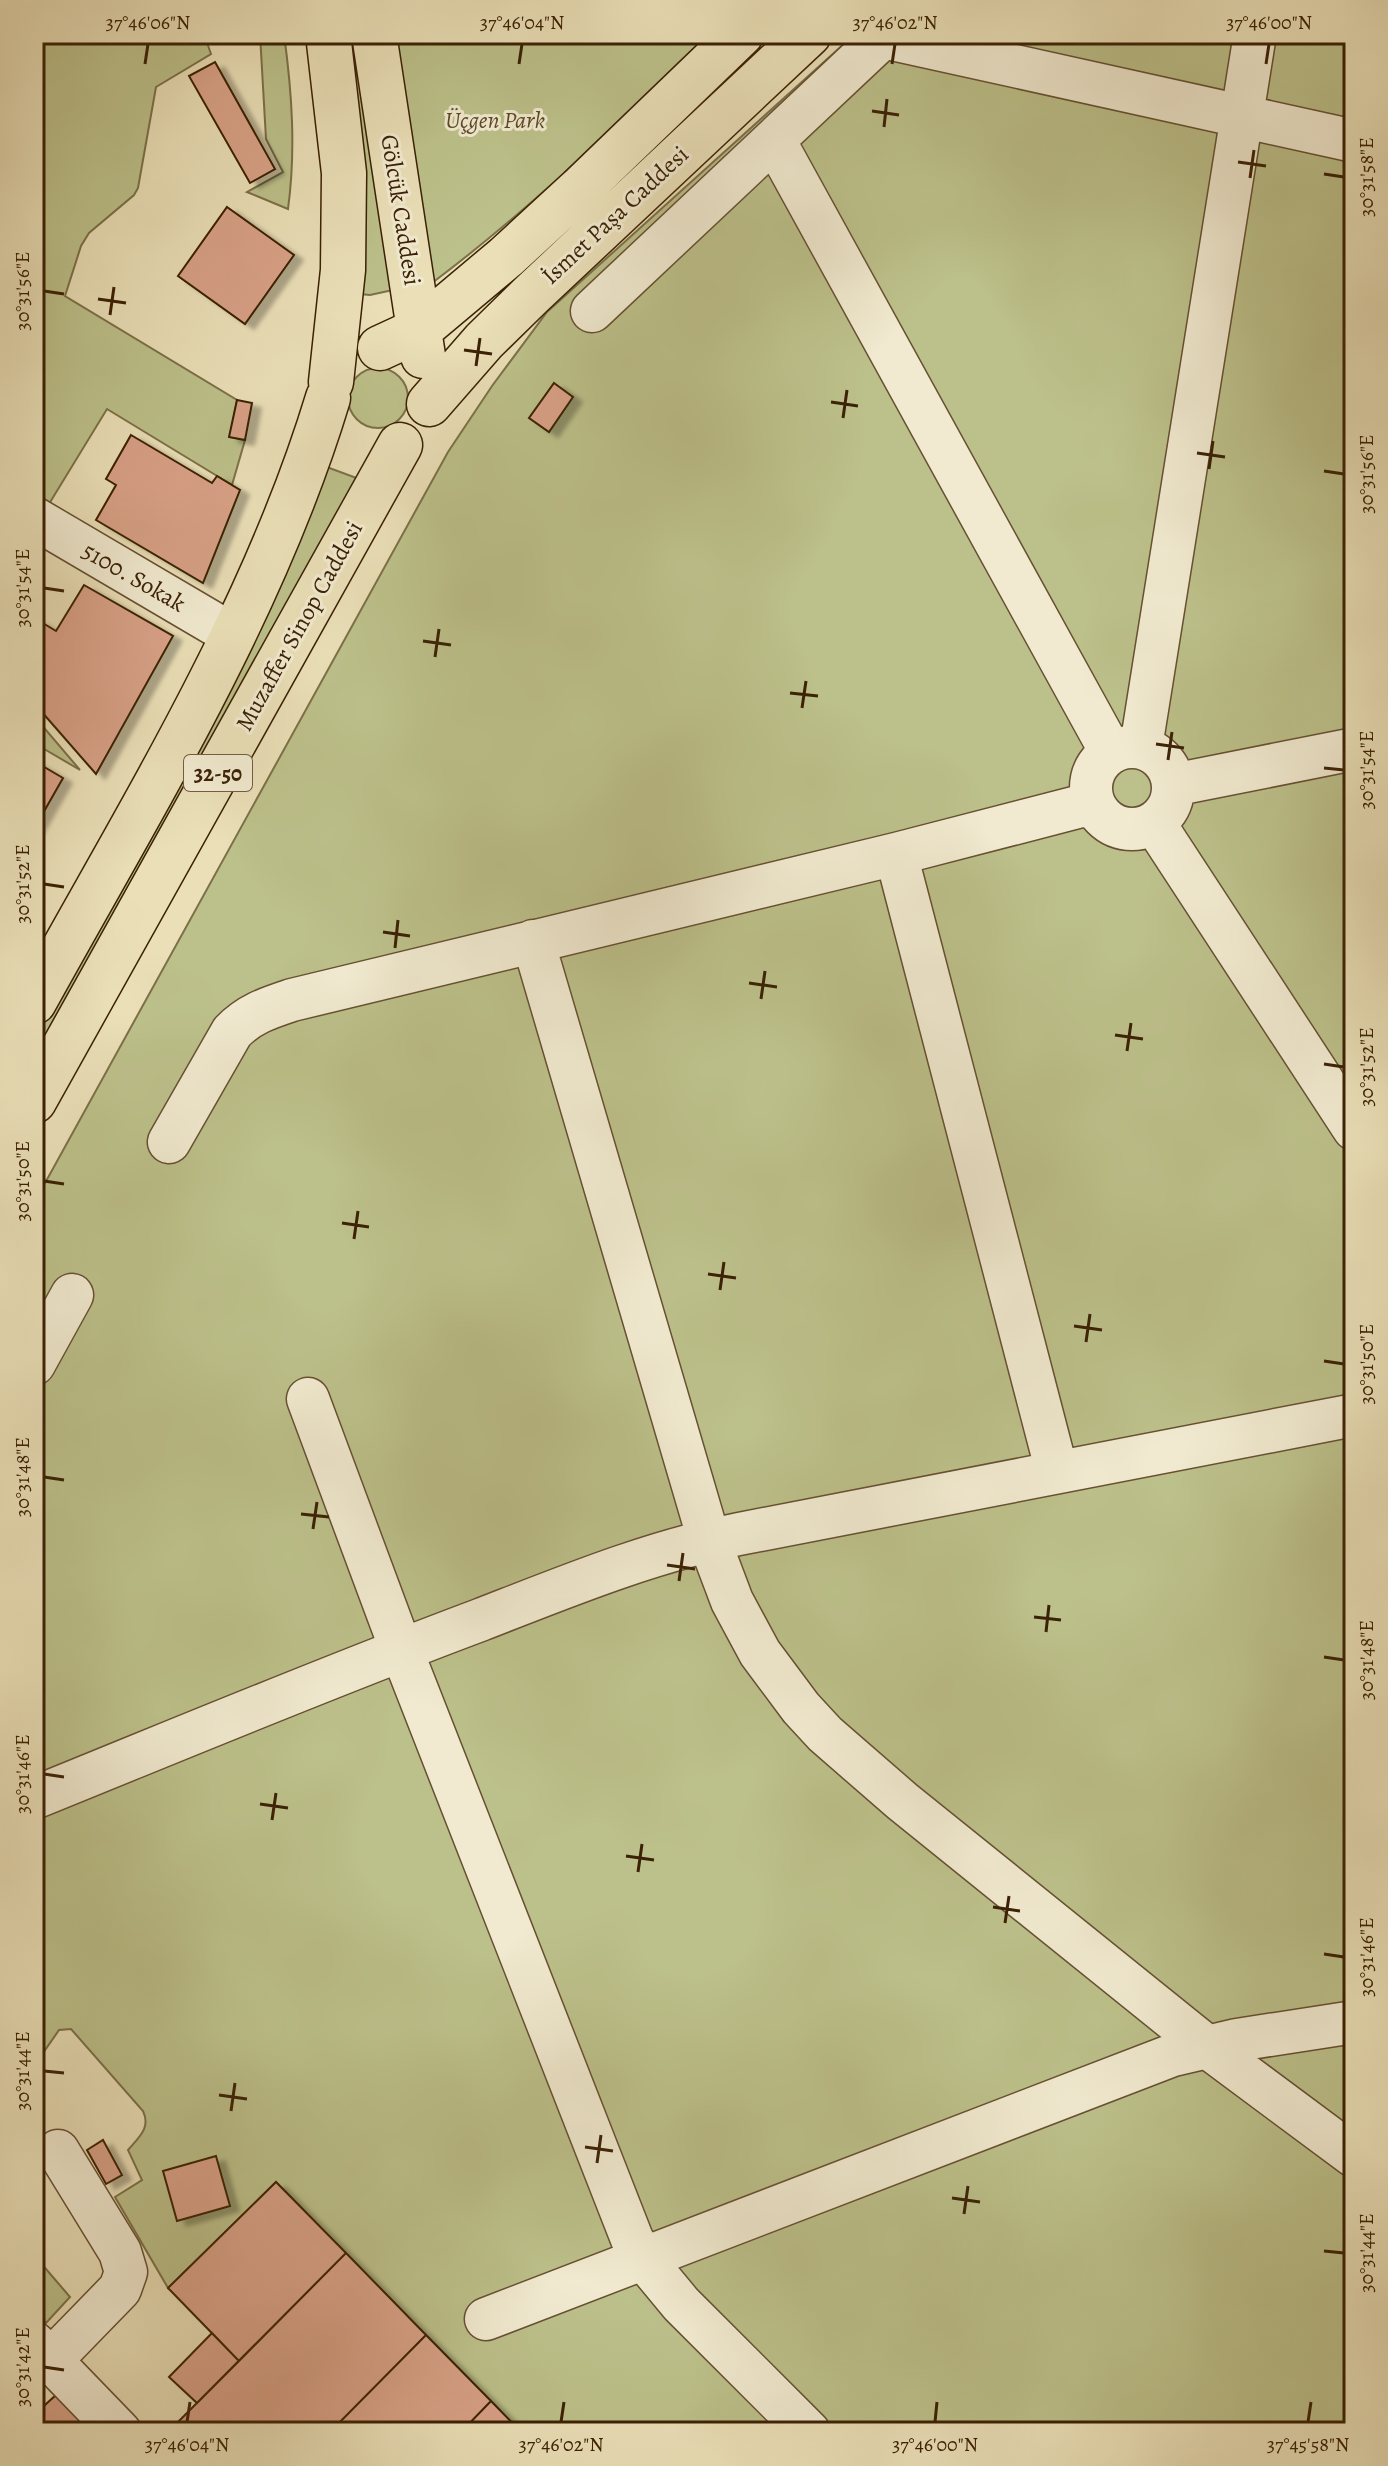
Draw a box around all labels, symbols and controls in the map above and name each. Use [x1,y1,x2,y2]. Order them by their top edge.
text: 37°46'06"N [106,9,190,36]
text: 37°46'04"N [480,9,564,36]
text: 37°46'02"N [852,9,938,36]
text: 37°46'00"N [1226,9,1312,36]
park label: Üçgen Park [445,104,545,136]
street label: Gölcük Caddesi [373,132,429,288]
text: 30°31'58"E [1353,137,1380,217]
street label: İsmet Paşa Caddesi [535,139,695,291]
text: 30°31'56"E [9,251,36,331]
text: 30°31'56"E [1353,434,1380,514]
street label: Muzaffer Sinop Caddesi [228,515,370,737]
street label: 5100. Sokak [76,535,192,620]
text: 30°31'54"E [9,548,36,628]
text: 30°31'54"E [1353,730,1380,810]
road number: 32-50 [184,755,252,791]
text: 30°31'52"E [9,844,36,924]
text: 30°31'52"E [1353,1027,1380,1107]
text: 30°31'50"E [9,1141,36,1221]
text: 30°31'50"E [1353,1324,1380,1404]
text: 30°31'48"E [9,1437,36,1517]
text: 30°31'48"E [1353,1620,1380,1700]
text: 30°31'46"E [9,1734,36,1814]
text: 30°31'46"E [1353,1917,1380,1997]
text: 30°31'44"E [9,2031,36,2111]
text: 30°31'44"E [1353,2213,1380,2293]
text: 30°31'42"E [9,2327,36,2407]
text: 37°46'04"N [145,2431,229,2458]
text: 37°46'02"N [518,2431,604,2458]
text: 37°46'00"N [892,2431,978,2458]
text: 37°45'58"N [1267,2431,1349,2458]

